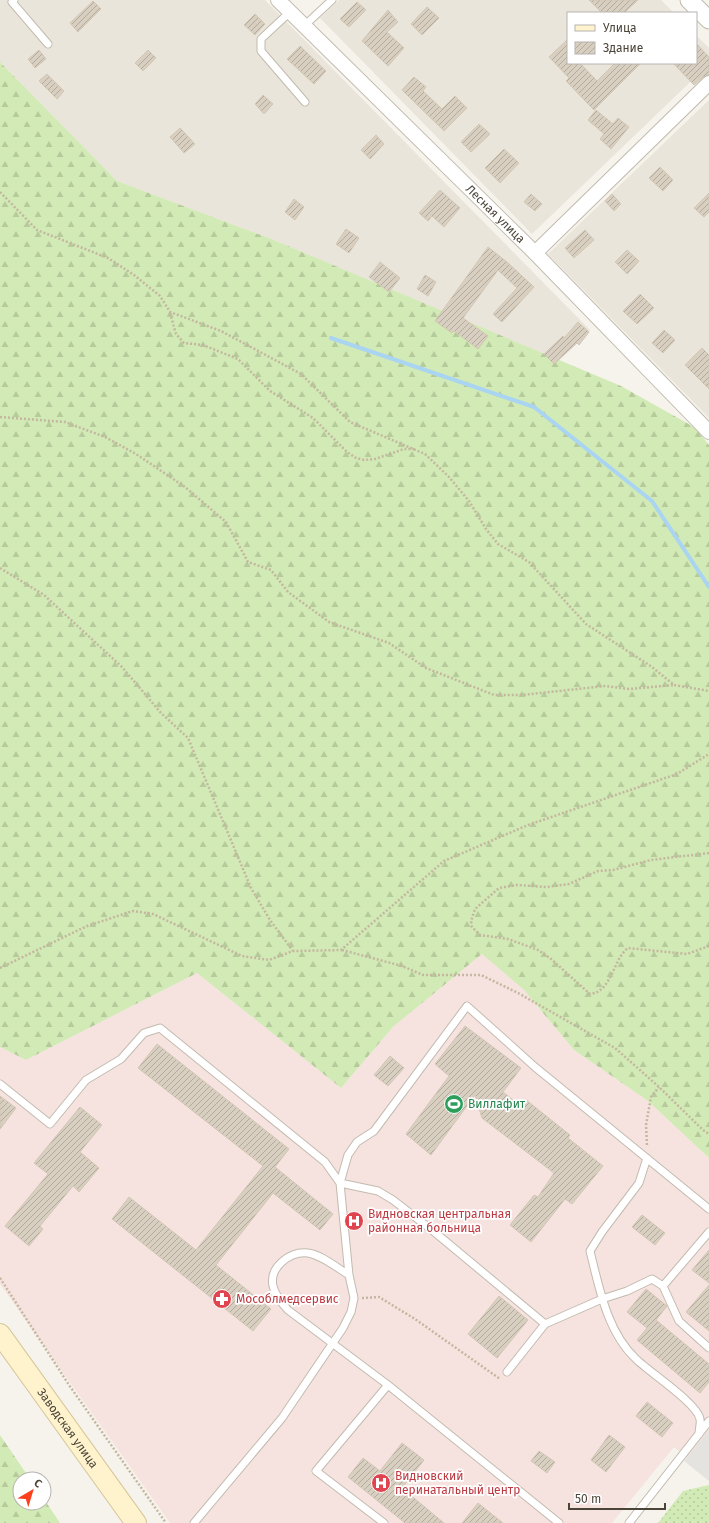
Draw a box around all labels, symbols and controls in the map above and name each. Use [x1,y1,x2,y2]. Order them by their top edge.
legend [567,12,697,64]
text: Улица [603,21,637,35]
text: Здание [603,41,643,55]
street label: Лесная улица [463,182,528,246]
sports icon: Виллафит [443,1093,465,1115]
place label: Виллафит [468,1097,526,1111]
place label: Видновская центральная районная больница [368,1207,511,1235]
hospital icon: Видновская центральная районная больница [343,1210,365,1232]
pharmacy icon: Мособлмедсервис [211,1288,233,1310]
place label: Мособлмедсервис [236,1292,339,1306]
street label: Заводская улица [34,1386,101,1471]
place label: Видновский перинатальный центр [395,1469,520,1497]
north arrow [12,1471,52,1511]
hospital icon: Видновский перинатальный центр [370,1472,392,1494]
text: С [31,1476,45,1491]
scale bar [569,1485,665,1511]
text: 50 m [575,1492,601,1506]

